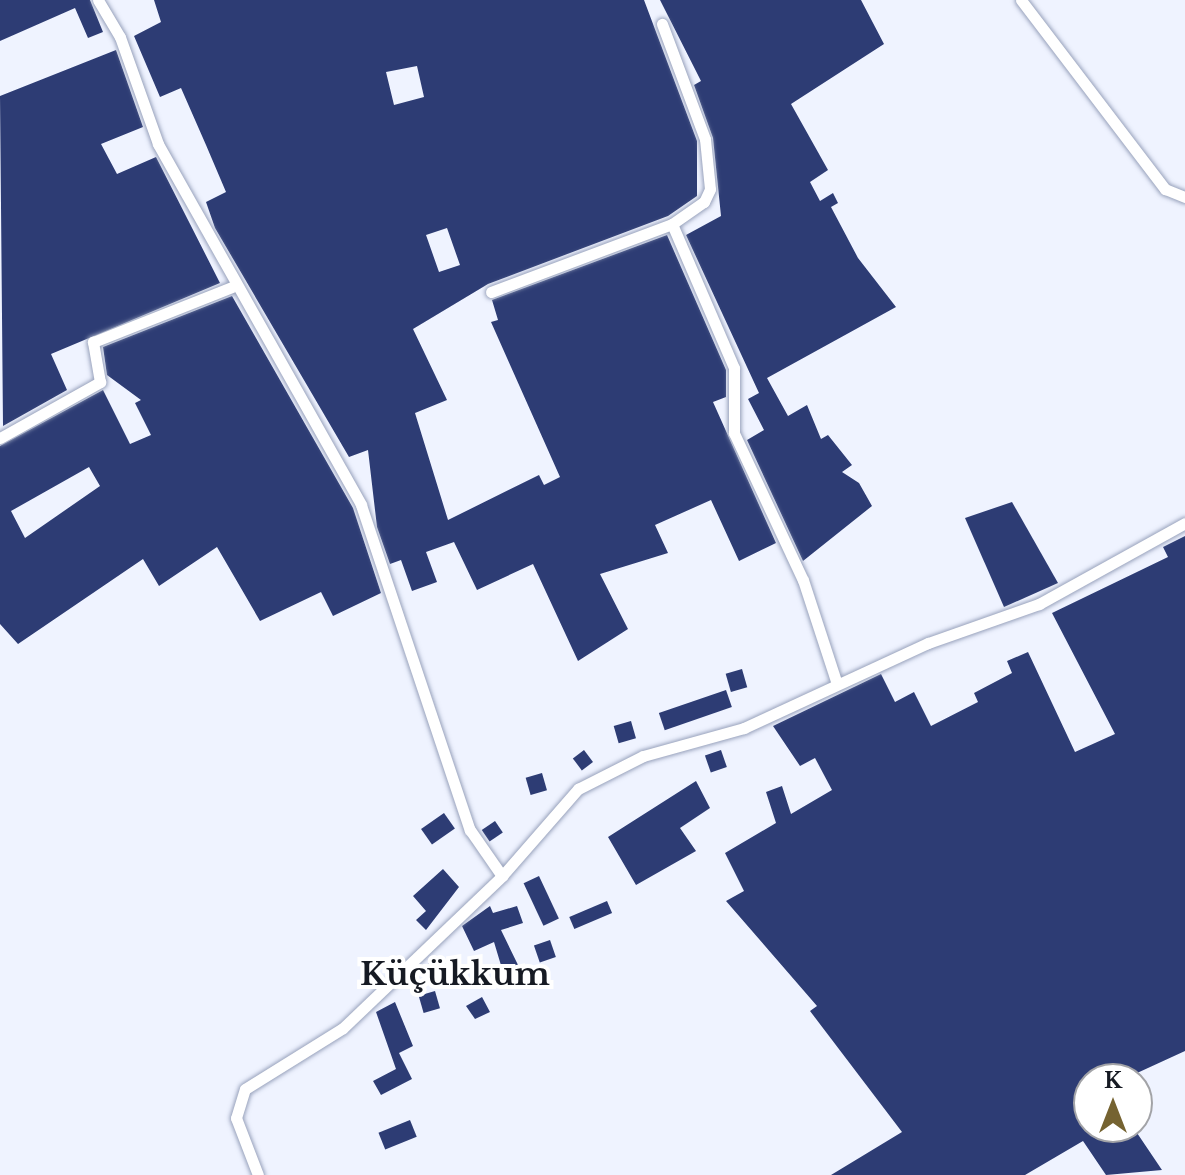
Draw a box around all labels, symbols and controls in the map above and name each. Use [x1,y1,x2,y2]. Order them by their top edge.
district label: Küçükkum [360,955,550,993]
north arrow [1073,1063,1153,1143]
text: K [1104,1067,1122,1094]

